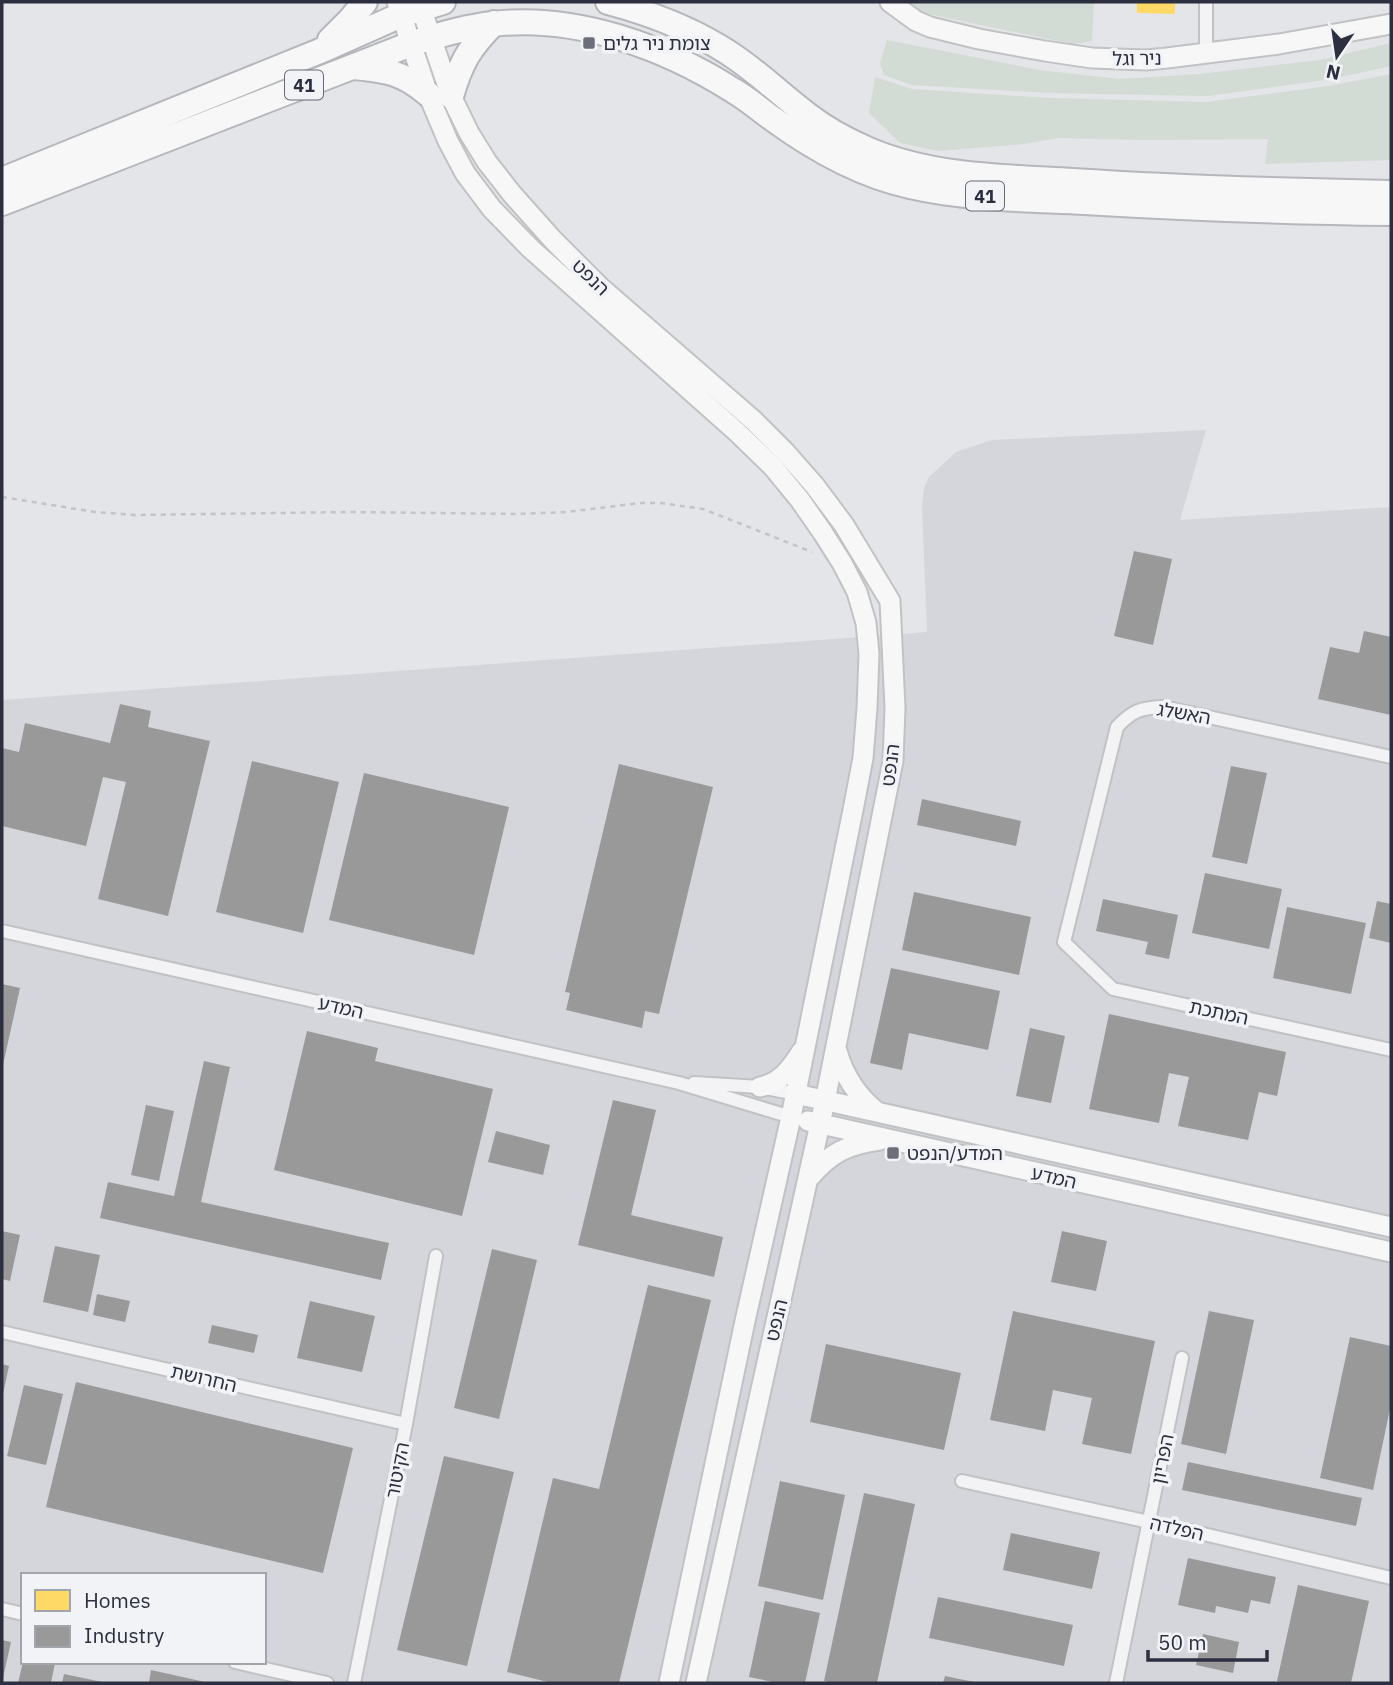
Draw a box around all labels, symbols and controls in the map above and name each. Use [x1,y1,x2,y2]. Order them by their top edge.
north arrow [1302,21,1372,91]
place label: צומת ניר גלים [603,31,711,55]
marker: צומת ניר גלים [581,35,597,51]
street label: ניר וגל [1112,46,1162,70]
text: N [1324,59,1343,86]
road number: 41 [285,70,323,100]
road number: 41 [966,182,1004,210]
street label: הנפט [567,254,615,300]
street label: האשלג [1155,696,1213,730]
street label: הנפט [875,742,905,788]
street label: המדע [316,990,366,1024]
street label: המתכת [1187,994,1251,1030]
place label: המדע/הנפט [907,1141,1003,1165]
marker: המדע/הנפט [885,1145,901,1161]
street label: המדע [1029,1160,1079,1194]
street label: הנפט [760,1297,792,1343]
street label: החרושת [169,1359,239,1397]
street label: הפריון [1145,1432,1179,1486]
street label: הקיטור [380,1440,414,1500]
street label: הפלדה [1148,1510,1206,1546]
legend [21,1573,266,1664]
text: Homes [84,1586,151,1614]
scale bar [1148,1618,1267,1662]
text: Industry [84,1621,165,1649]
text: 50 m [1158,1628,1207,1656]

